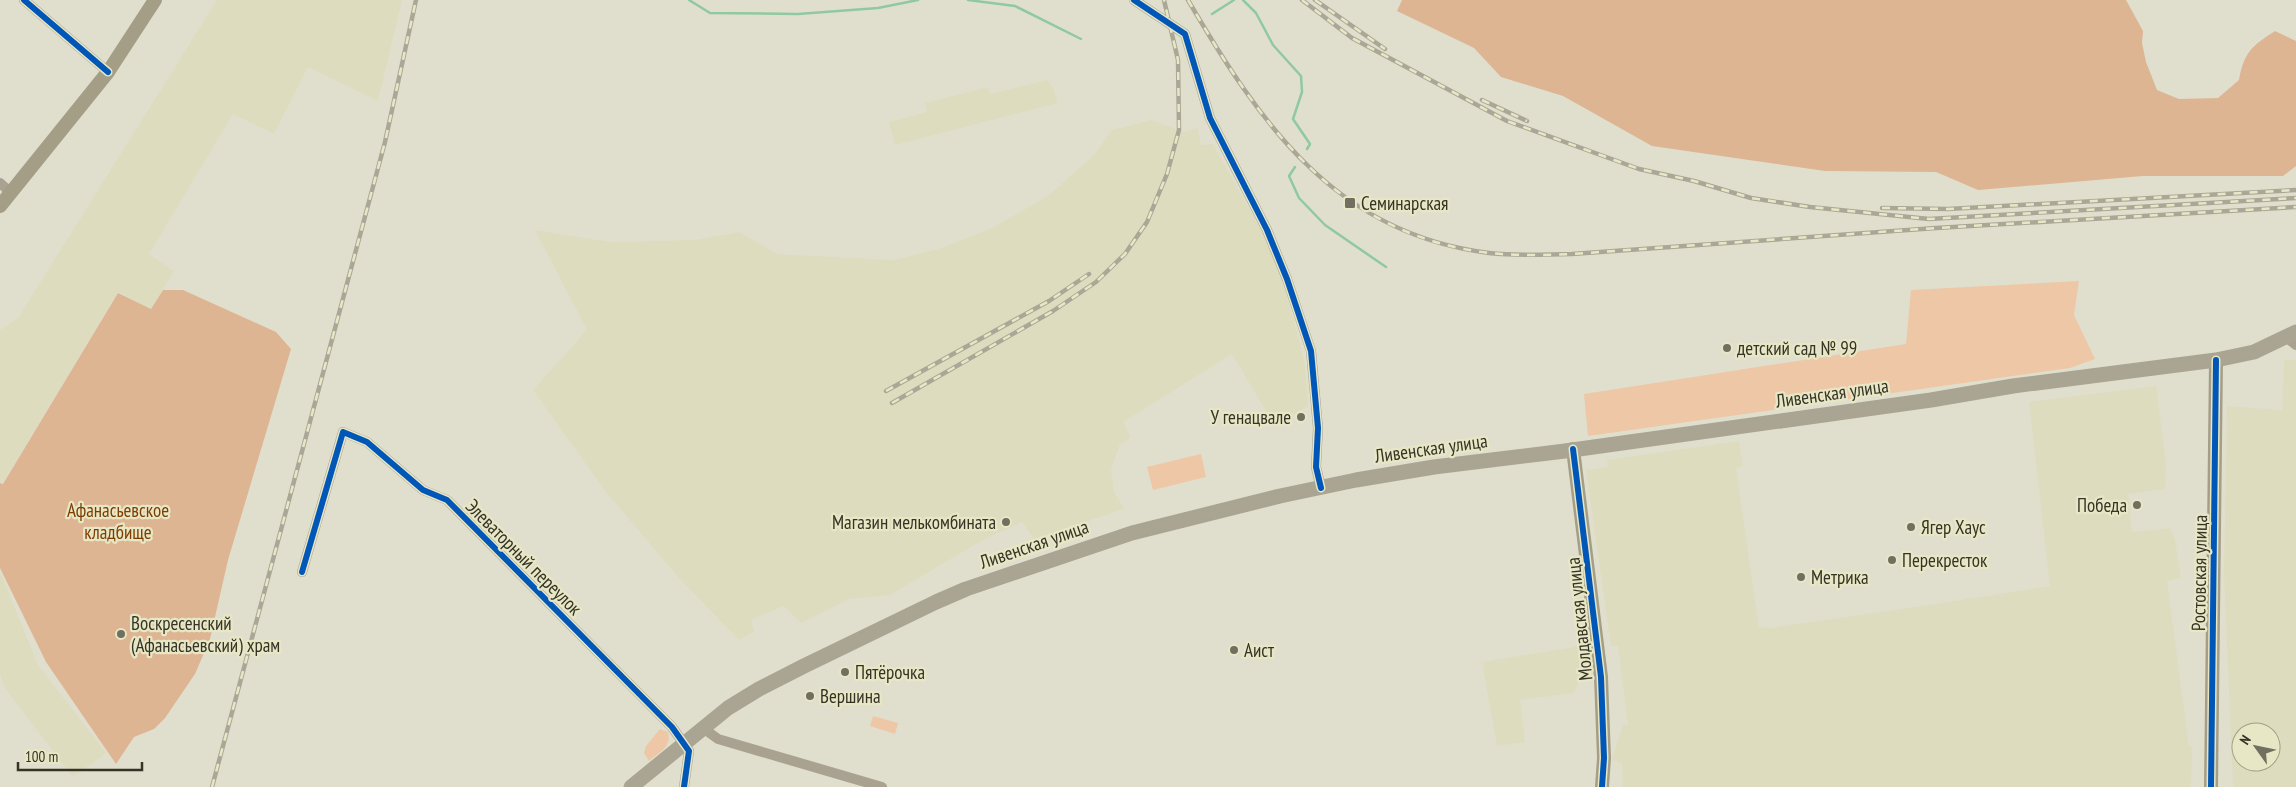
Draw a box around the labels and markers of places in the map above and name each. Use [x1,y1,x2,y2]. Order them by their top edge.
place label: Семинарская [1361,191,1448,215]
marker: Семинарская [1343,196,1357,210]
place label: детский сад № 99 [1737,336,1857,360]
marker: детский сад № 99 [1721,342,1733,354]
place label: У генацвале [1211,405,1291,429]
marker: У генацвале [1295,411,1307,423]
place label: Победа [2077,493,2127,517]
marker: Победа [2131,499,2143,511]
place label: Магазин мелькомбината [832,510,996,534]
place label: Ягер Хаус [1921,515,1986,539]
marker: Магазин мелькомбината [1000,516,1012,528]
marker: Ягер Хаус [1905,521,1917,533]
place label: Перекресток [1902,548,1988,572]
marker: Перекресток [1886,554,1898,566]
place label: Метрика [1811,565,1869,589]
marker: Метрика [1795,571,1807,583]
place label: Воскресенский (Афанасьевский) храм [131,611,280,657]
marker: Воскресенский (Афанасьевский) храм [115,628,127,640]
place label: Аист [1244,638,1275,662]
marker: Аист [1228,644,1240,656]
place label: Пятёрочка [855,660,925,684]
marker: Пятёрочка [839,666,851,678]
place label: Вершина [820,684,881,708]
marker: Вершина [804,690,816,702]

